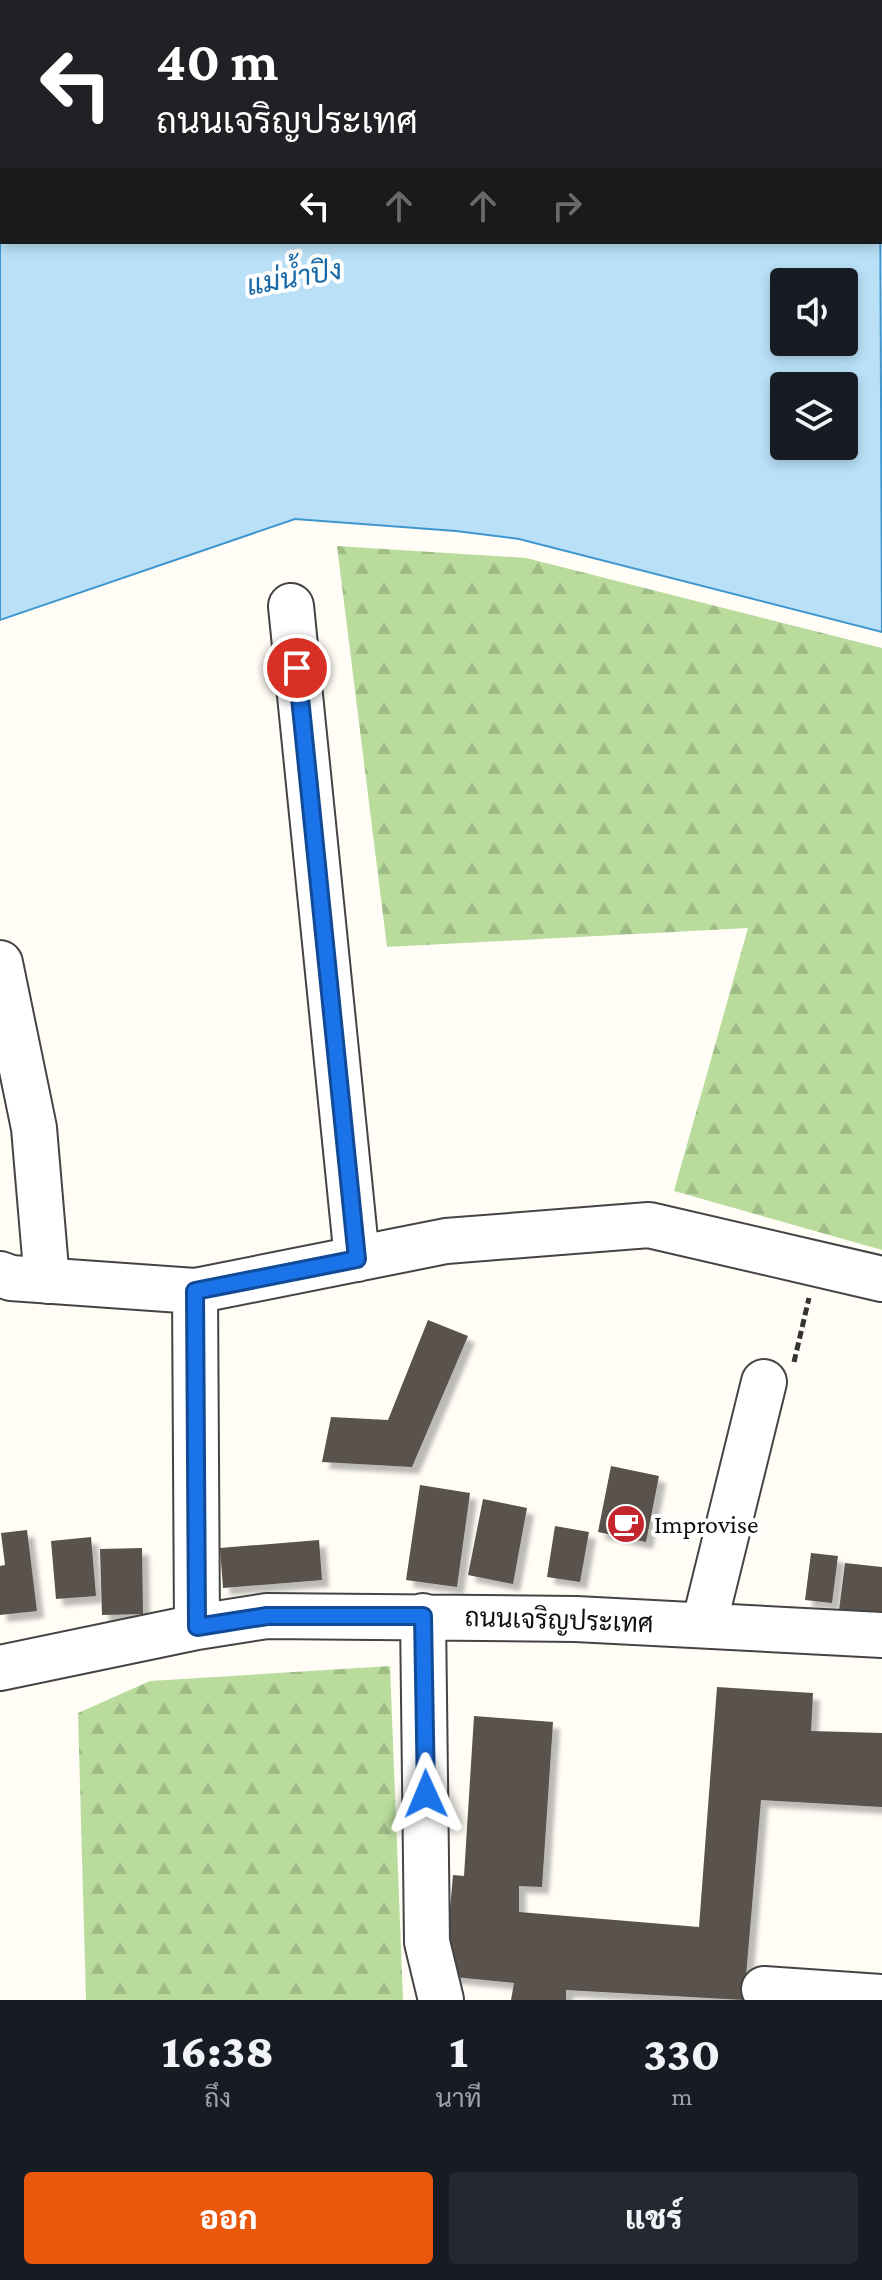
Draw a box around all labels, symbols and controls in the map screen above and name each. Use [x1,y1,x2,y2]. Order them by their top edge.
text: 40 m [156,30,278,92]
icon: left [24,32,128,136]
text: ถนนเจริญประเทศ [156,101,418,141]
icon: left [293,184,337,228]
icon: ahead [377,184,421,228]
icon: ahead [461,184,505,228]
icon: right [545,184,589,228]
water label: แม่น้ำปิง [243,245,344,301]
map controls [770,268,858,460]
button: sound [770,268,858,356]
button: layers [770,372,858,460]
pin [263,634,331,702]
icon: arrive [275,646,319,690]
cafe icon: Improvise [605,1503,647,1545]
place label: Improvise [654,1510,758,1539]
street label: ถนนเจริญประเทศ [464,1602,654,1639]
position arrow [384,1752,468,1836]
text: 16:38 [162,2024,274,2077]
text: 1 [449,2024,468,2077]
text: 330 [643,2027,720,2080]
text: m [671,2082,692,2111]
text: ถึง [204,2084,231,2113]
text: นาที [435,2084,482,2113]
button: ออก [24,2172,433,2264]
button: แชร์ [449,2172,858,2264]

